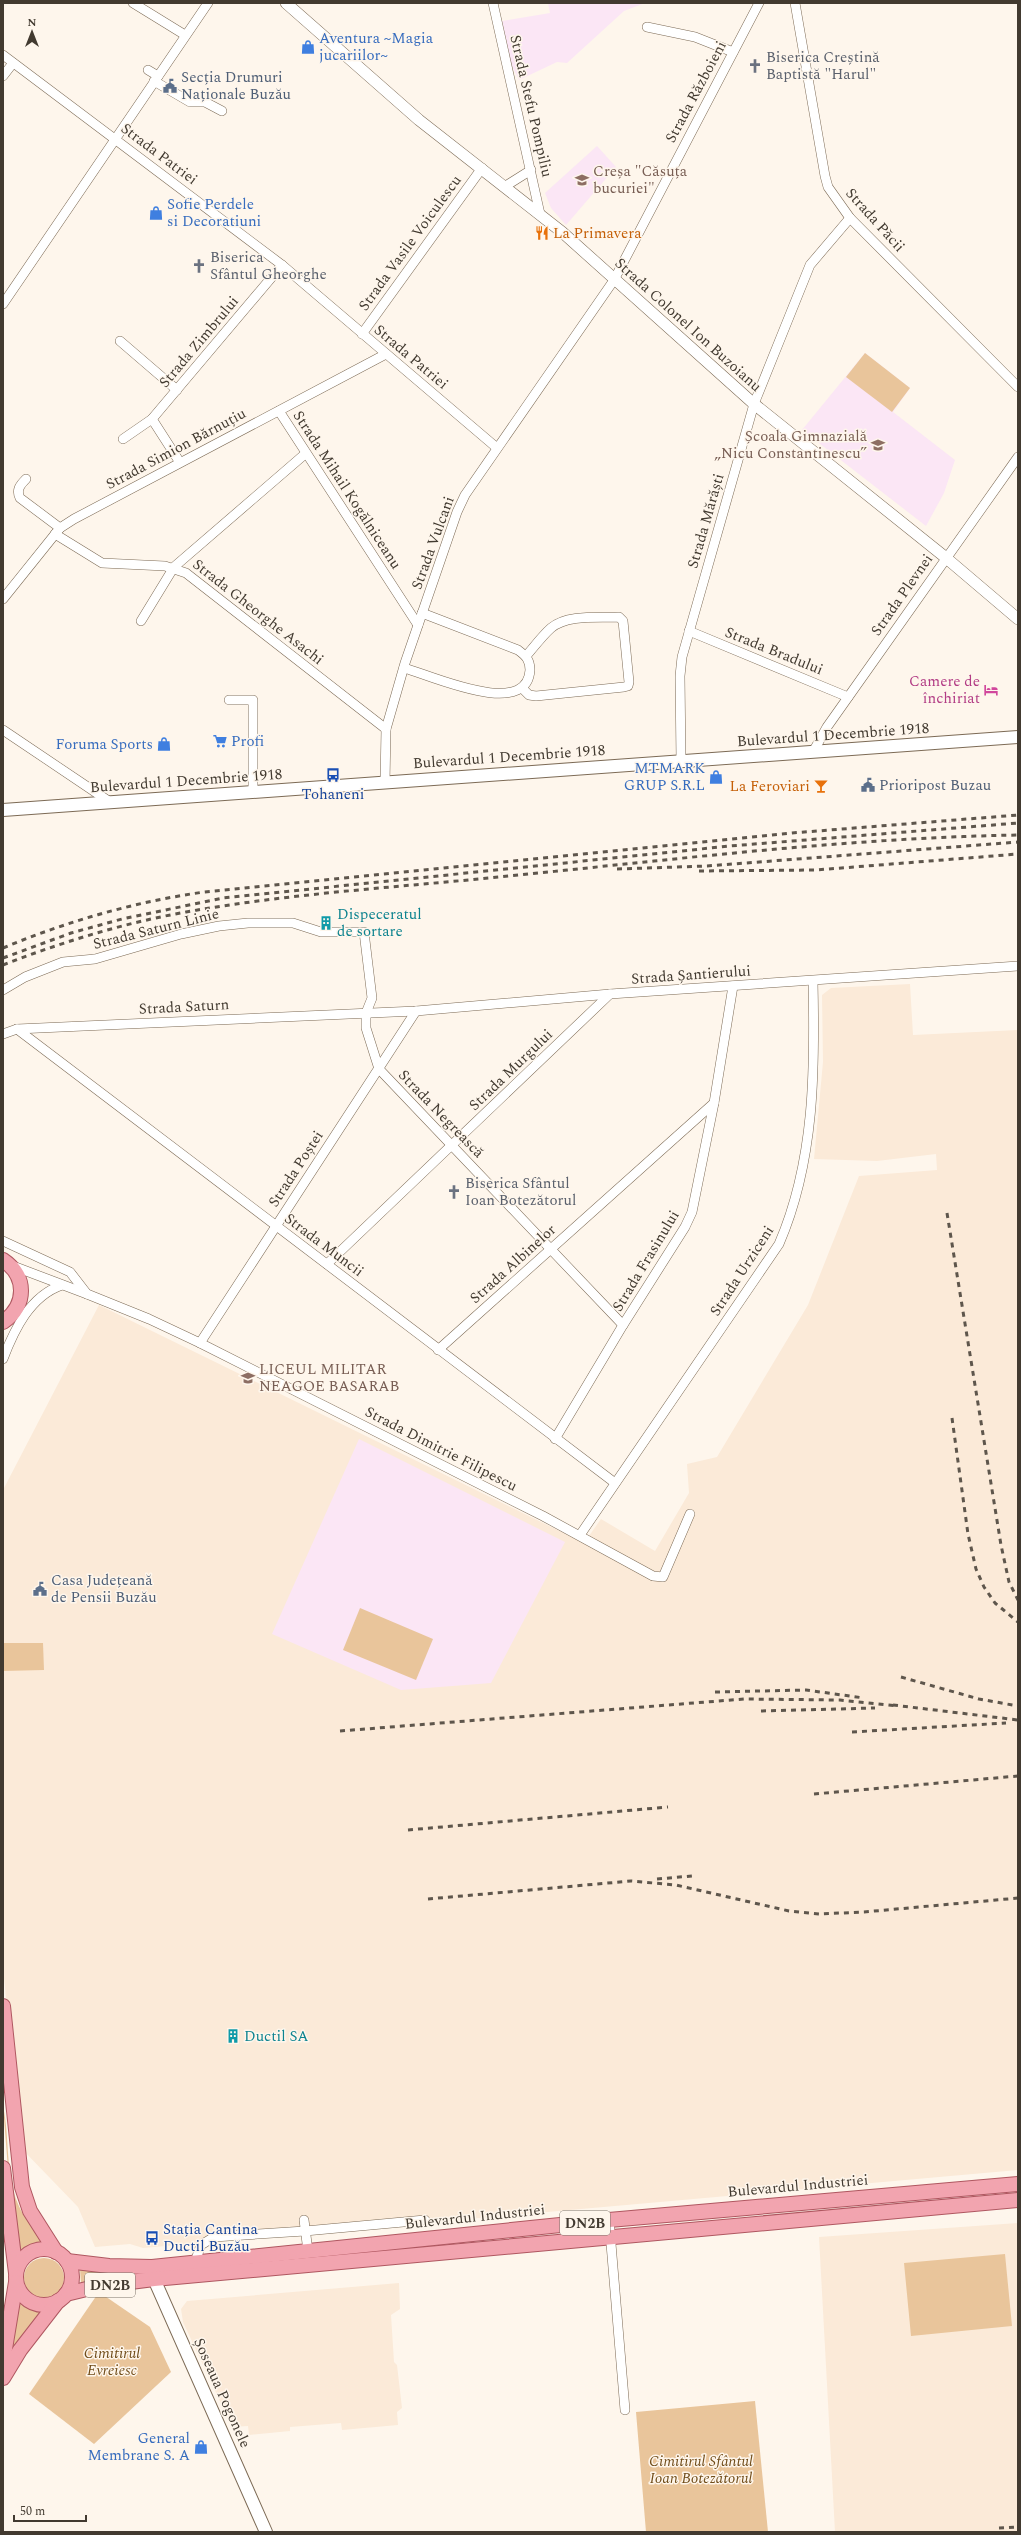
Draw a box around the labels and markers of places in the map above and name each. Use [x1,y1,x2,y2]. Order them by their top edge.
place label: Aventura ~Magia jucariilor~ [319,27,434,67]
shop icon: Aventura ~Magia jucariilor~ [300,39,316,55]
place label: Biserica Creștină Baptistă "Harul" [766,46,880,86]
church icon: Biserica Creștină Baptistă "Harul" [747,58,763,74]
place label: Secția Drumuri Naționale Buzău [181,66,291,106]
public building icon: Secția Drumuri Naționale Buzău [162,78,178,94]
place label: Creșa "Căsuța bucuriei" [593,160,688,200]
school or university icon: Creșa "Căsuța bucuriei" [574,172,590,188]
place label: Sofie Perdele si Decoratiuni [167,193,261,233]
shop icon: Sofie Perdele si Decoratiuni [148,205,164,221]
place label: La Primavera [553,222,642,245]
restaurant icon: La Primavera [534,225,550,241]
place label: Biserica Sfântul Gheorghe [210,246,327,286]
church icon: Biserica Sfântul Gheorghe [191,258,207,274]
place label: Școala Gimnazială „Nicu Constantinescu” [714,425,868,465]
school or university icon: Școala Gimnazială „Nicu Constantinescu” [870,437,886,453]
place label: Camere de închiriat [909,670,980,710]
hotel icon: Camere de închiriat [983,682,999,698]
place label: Profi [231,730,264,753]
place label: Foruma Sports [55,733,153,756]
supermarket icon: Profi [212,733,228,749]
shop icon: Foruma Sports [156,736,172,752]
place label: MTMARK GRUP S.R.L [624,757,705,797]
bus stop icon: Tohaneni [325,767,341,783]
shop icon: MTMARK GRUP S.R.L [708,769,724,785]
place label: Prioripost Buzau [879,774,991,797]
place label: La Feroviari [729,775,810,798]
public building icon: Prioripost Buzau [860,777,876,793]
bar icon: La Feroviari [813,778,829,794]
place label: Tohaneni [302,783,364,806]
place label: Dispeceratul de sortare [337,903,422,943]
building icon: Dispeceratul de sortare [318,915,334,931]
place label: Biserica Sfântul Ioan Botezătorul [465,1172,576,1212]
church icon: Biserica Sfântul Ioan Botezătorul [446,1184,462,1200]
place label: LICEUL MILITAR NEAGOE BASARAB [259,1358,400,1398]
school or university icon: LICEUL MILITAR NEAGOE BASARAB [240,1370,256,1386]
place label: Casa Județeană de Pensii Buzău [51,1569,157,1609]
public building icon: Casa Județeană de Pensii Buzău [32,1581,48,1597]
place label: Ductil SA [244,2025,308,2048]
building icon: Ductil SA [225,2028,241,2044]
place label: Stația Cantina Ductil Buzău [163,2218,258,2258]
bus stop icon: Stația Cantina Ductil Buzău [144,2230,160,2246]
place label: General Membrane S. A [87,2427,190,2467]
shop icon: General Membrane S. A [193,2439,209,2455]

